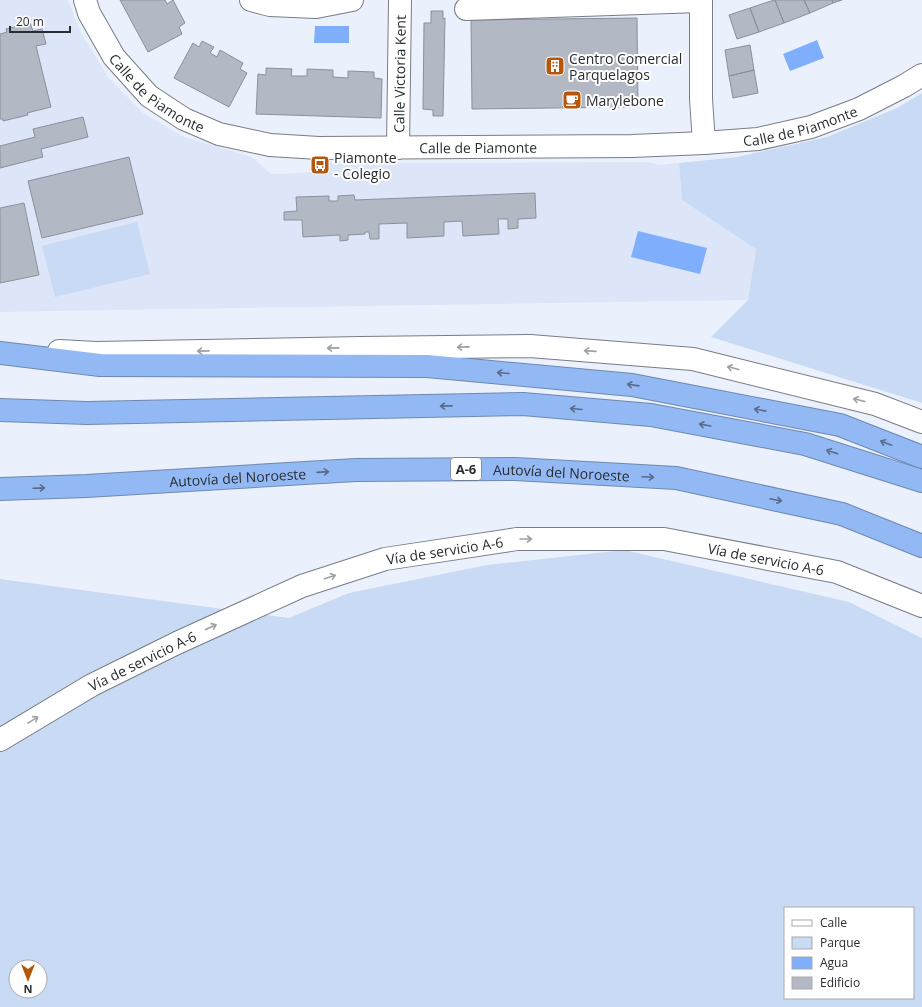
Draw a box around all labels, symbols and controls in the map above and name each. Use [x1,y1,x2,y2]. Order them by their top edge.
scale bar [10,8,70,34]
text: 20 m [16,13,44,30]
street label: Calle Victoria Kent [389,15,409,133]
street label: Calle de Piamonte [105,49,208,136]
place label: Centro Comercial Parquelagos [569,49,682,84]
building icon: Centro Comercial Parquelagos [544,55,566,77]
cafe icon: Marylebone [561,89,583,111]
place label: Marylebone [586,91,664,110]
street label: Calle de Piamonte [742,101,860,150]
street label: Calle de Piamonte [419,137,537,157]
place label: Piamonte - Colegio [334,148,397,183]
bus stop icon: Piamonte - Colegio [309,154,331,176]
one-way arrow [457,343,470,351]
one-way arrow [327,345,340,352]
one-way arrow [197,347,210,355]
one-way arrow [584,347,597,354]
one-way arrow [727,364,740,372]
one-way arrow [497,370,510,377]
one-way arrow [627,381,640,389]
one-way arrow [853,395,866,403]
one-way arrow [440,402,453,410]
one-way arrow [570,405,583,413]
one-way arrow [754,405,767,413]
one-way arrow [698,421,711,429]
one-way arrow [880,438,892,446]
one-way arrow [825,448,838,455]
road number: A-6 [451,458,481,480]
street label: Autovía del Noroeste [493,459,630,485]
street label: Autovía del Noroeste [169,463,307,491]
one-way arrow [316,468,329,475]
one-way arrow [641,473,654,480]
one-way arrow [32,484,45,492]
one-way arrow [769,496,782,504]
street label: Vía de servicio A-6 [385,532,504,568]
one-way arrow [519,535,532,543]
street label: Vía de servicio A-6 [706,538,826,579]
one-way arrow [324,573,337,580]
one-way arrow [204,623,216,630]
street label: Vía de servicio A-6 [85,626,199,695]
one-way arrow [27,715,39,723]
legend [784,907,914,999]
text: Calle [820,914,847,931]
text: Parque [820,934,860,951]
text: Agua [820,954,848,971]
north arrow [8,959,48,999]
text: Edificio [820,974,860,991]
text: N [24,982,32,997]

